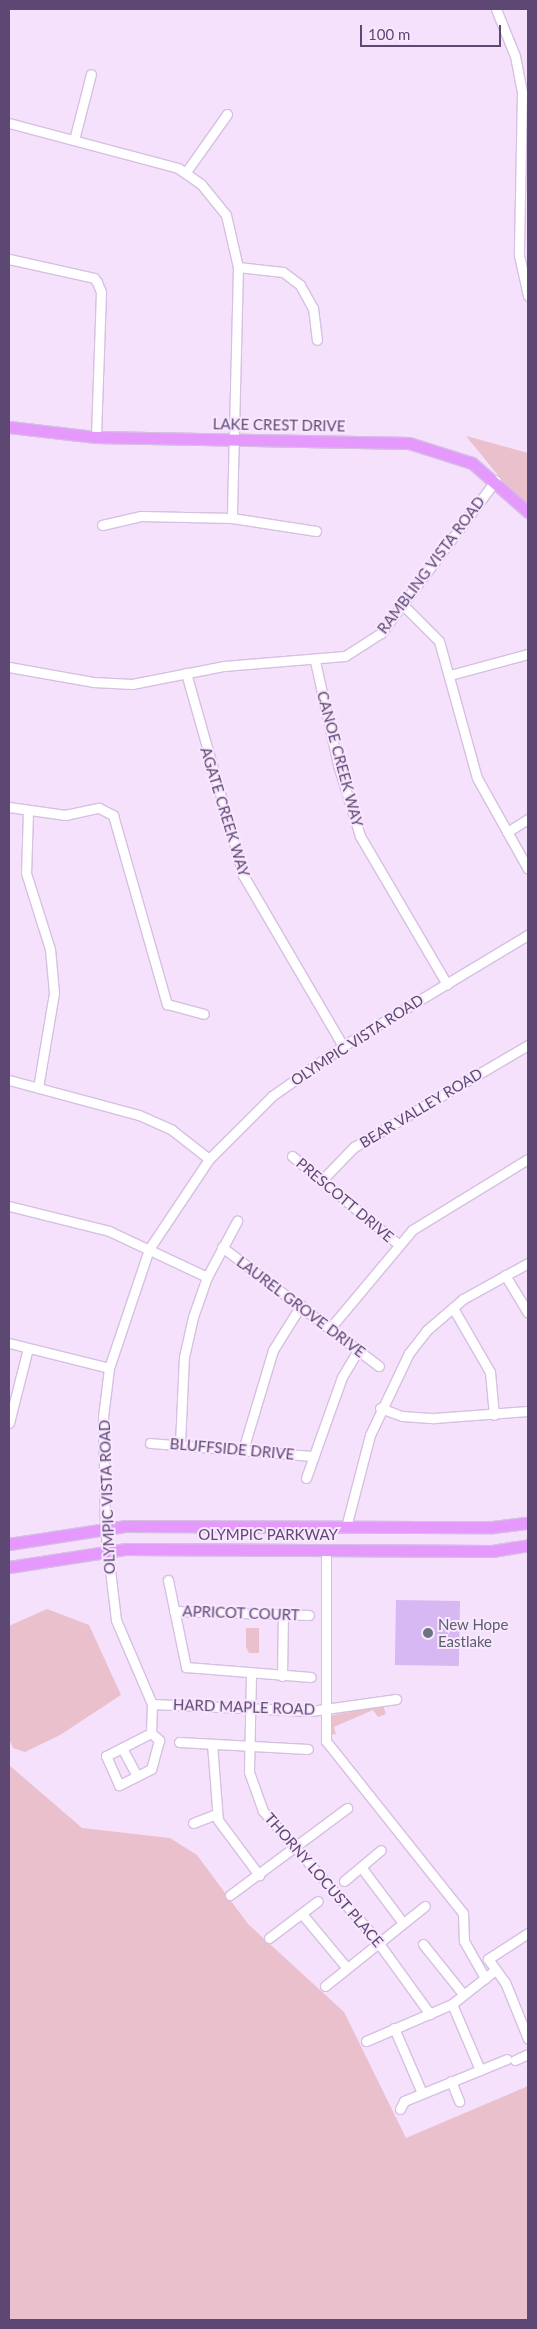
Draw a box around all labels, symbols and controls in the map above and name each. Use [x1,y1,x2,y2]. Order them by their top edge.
scale bar [362,15,503,47]
text: 100 m [368,25,410,43]
street label: LAKE CREST DRIVE [212,415,346,435]
street label: RAMBLING VISTA ROAD [373,492,489,638]
street label: CANOE CREEK WAY [313,689,367,829]
street label: AGATE CREEK WAY [197,745,253,879]
street label: OLYMPIC VISTA ROAD [287,990,427,1090]
street label: BEAR VALLEY ROAD [356,1064,486,1152]
street label: PRESCOTT DRIVE [293,1154,397,1246]
street label: LAUREL GROVE DRIVE [233,1253,369,1361]
street label: OLYMPIC VISTA ROAD [95,1419,119,1575]
street label: BLUFFSIDE DRIVE [169,1435,295,1463]
street label: OLYMPIC PARKWAY [198,1526,338,1544]
street label: APRICOT COURT [182,1602,300,1624]
place label: New Hope Eastlake [438,1615,509,1650]
marker: New Hope Eastlake [422,1627,434,1639]
street label: HARD MAPLE ROAD [173,1696,315,1718]
street label: THORNY LOCUST PLACE [261,1809,387,1951]

